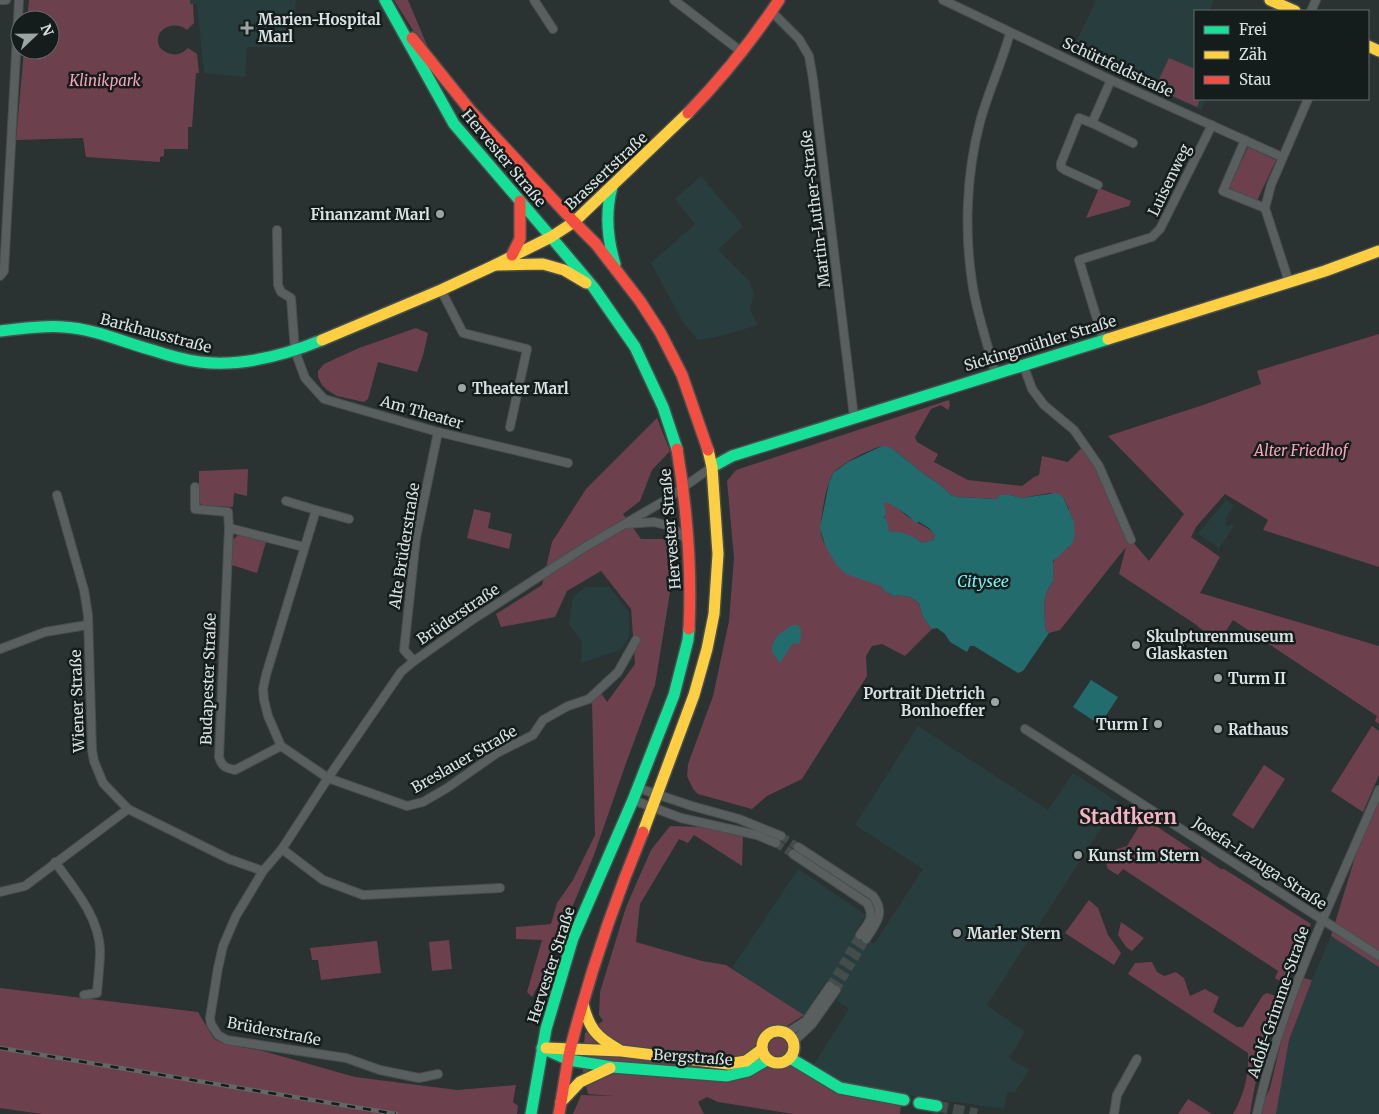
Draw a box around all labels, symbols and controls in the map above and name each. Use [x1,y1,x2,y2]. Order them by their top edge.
north arrow [10,10,60,60]
place label: Marien-Hospital Marl [258,10,381,46]
legend [1194,10,1369,100]
text: Frei [1239,20,1267,39]
marker: Marien-Hospital Marl [240,21,254,35]
text: N [37,22,57,39]
street label: Schüttfeldstraße [1060,33,1177,101]
text: Zäh [1239,45,1267,64]
text: Stau [1239,70,1271,89]
park label: Klinikpark [68,71,142,90]
street label: Hervester Straße [458,105,550,211]
street label: Brassertstraße [561,128,651,214]
street label: Martin-Luther-Straße [796,129,834,289]
street label: Luisenweg [1143,141,1195,219]
place label: Finanzamt Marl [310,205,430,224]
marker: Finanzamt Marl [434,208,446,220]
street label: Barkhausstraße [98,309,214,357]
street label: Sickingmühler Straße [962,311,1119,375]
place label: Theater Marl [472,379,569,398]
marker: Theater Marl [456,382,468,394]
street label: Am Theater [377,391,466,433]
park label: Alter Friedhof [1253,441,1350,460]
street label: Hervester Straße [655,468,685,590]
street label: Alte Brüderstraße [384,481,423,611]
water label: Citysee [957,571,1009,591]
street label: Brüderstraße [413,579,503,649]
street label: Budapester Straße [196,612,220,745]
place label: Skulpturenmuseum Glaskasten [1146,627,1294,663]
marker: Skulpturenmuseum Glaskasten [1130,639,1142,651]
street label: Wiener Straße [66,649,88,754]
place label: Turm II [1228,669,1286,688]
marker: Turm II [1212,672,1224,684]
place label: Portrait Dietrich Bonhoeffer [863,684,985,720]
marker: Portrait Dietrich Bonhoeffer [989,696,1001,708]
place label: Turm I [1096,715,1148,734]
marker: Turm I [1152,718,1164,730]
place label: Rathaus [1228,720,1289,739]
street label: Breslauer Straße [408,721,520,797]
marker: Rathaus [1212,723,1224,735]
district label: Stadtkern [1079,804,1177,829]
street label: Josefa-Lazuga-Straße [1189,812,1331,913]
place label: Kunst im Stern [1088,846,1199,865]
marker: Kunst im Stern [1072,849,1084,861]
street label: Hervester Straße [523,904,579,1026]
street label: Adolf-Grimme-Straße [1243,923,1313,1081]
place label: Marler Stern [967,924,1061,943]
marker: Marler Stern [951,927,963,939]
street label: Brüderstraße [225,1013,323,1049]
street label: Bergstraße [653,1045,733,1069]

